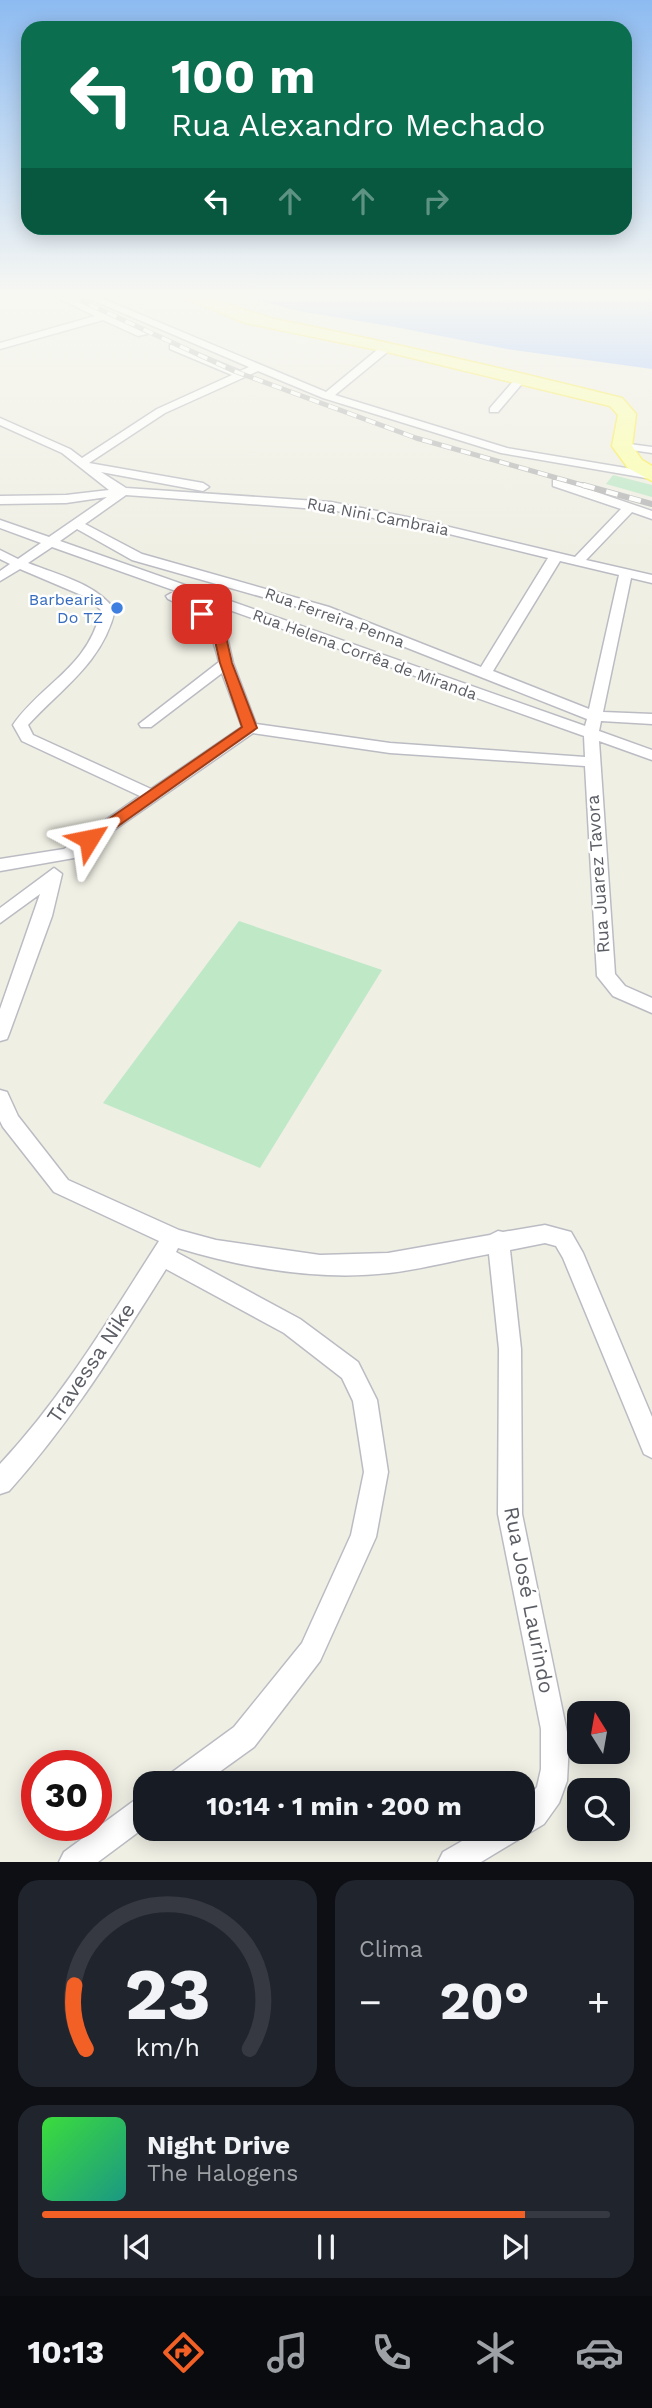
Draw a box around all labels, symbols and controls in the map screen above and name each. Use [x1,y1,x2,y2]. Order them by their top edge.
text: 100 m [171,47,315,105]
icon: left [56,49,147,140]
text: Rua Alexandro Mechado [171,106,545,144]
icon: left [198,182,236,220]
icon: ahead [271,182,309,220]
icon: ahead [344,182,382,220]
icon: right [417,182,455,220]
street label: Rua Nini Cambraia [305,493,450,540]
street label: Rua Ferreira Penna [262,583,407,652]
pin [172,584,232,644]
place label: Barbearia Do TZ [29,590,103,627]
icon: arrive [183,595,221,633]
marker: Barbearia Do TZ [109,600,125,616]
street label: Rua Helena Corrêa de Miranda [250,605,480,704]
street label: Rua Juarez Tavora [581,794,614,954]
position arrow [52,802,126,876]
street label: Travessa Nike [41,1298,140,1428]
street label: Rua José Laurindo [499,1504,560,1695]
north arrow [567,1701,630,1764]
map controls [567,1701,630,1841]
speed limit sign: 30 [21,1750,112,1841]
button: search [567,1778,630,1841]
text: 10:14 · 1 min · 200 m [206,1791,462,1821]
text: Clima [359,1936,423,1963]
text: 23 [124,1952,211,2038]
text: 20° [439,1971,530,2032]
text: − [359,1980,382,2024]
text: + [587,1980,610,2024]
text: km/h [135,2033,200,2062]
text: Night Drive [147,2130,290,2160]
text: The Halogens [147,2160,298,2187]
icon: previous [118,2228,156,2266]
icon: pause [307,2228,345,2266]
icon: next [496,2228,534,2266]
icon: directions [159,2328,208,2377]
icon: music [263,2328,312,2377]
icon: phone [367,2328,416,2377]
icon: climate [471,2328,520,2377]
icon: car [575,2328,624,2377]
text: 10:13 [28,2333,104,2371]

